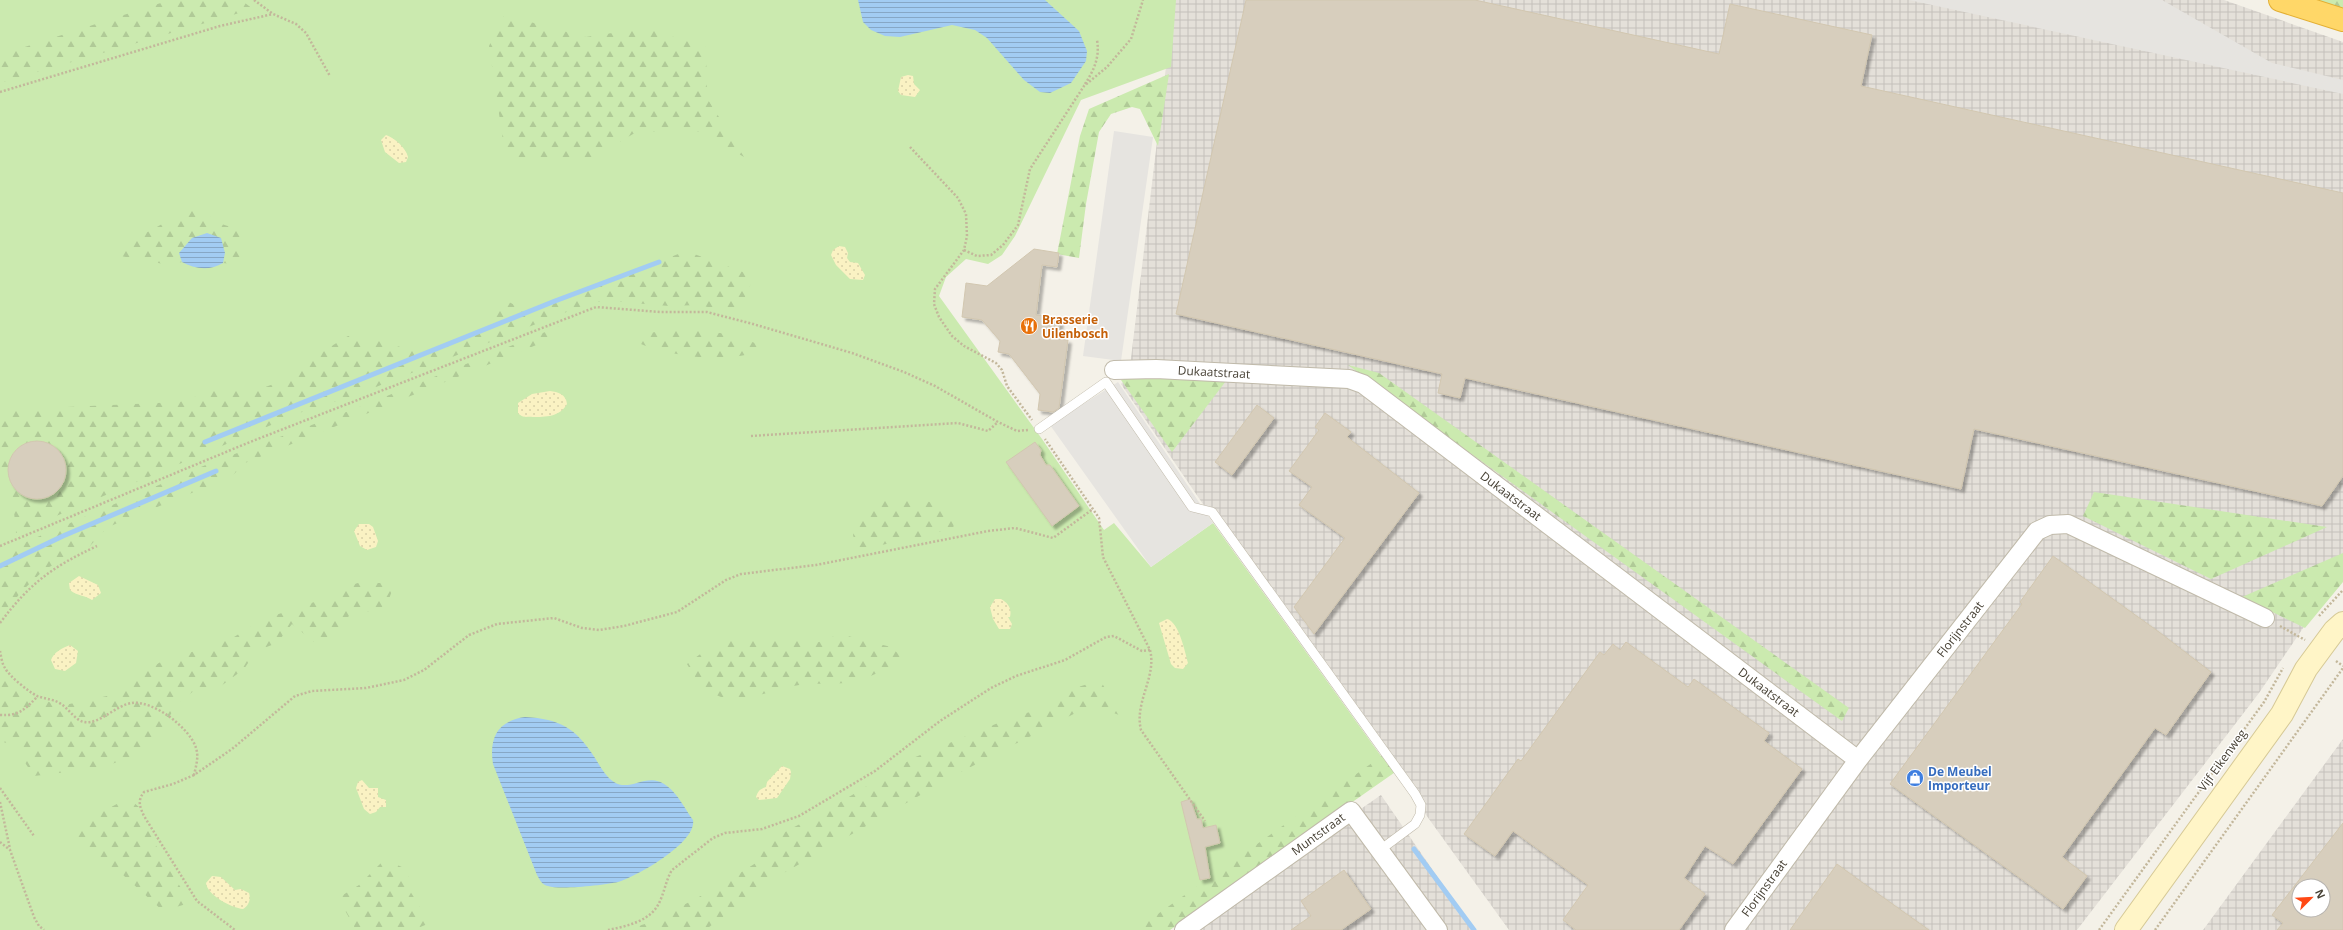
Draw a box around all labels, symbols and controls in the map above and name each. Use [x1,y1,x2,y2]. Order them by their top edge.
place label: Brasserie Uilenbosch [1042,311,1108,342]
restaurant icon: Brasserie Uilenbosch [1019,316,1039,336]
street label: Dukaatstraat [1177,362,1251,382]
street label: Dukaatstraat [1477,467,1545,525]
street label: Florijnstraat [1933,597,1987,661]
street label: Dukaatstraat [1735,663,1803,721]
street label: Vijf Eikenweg [2194,725,2251,795]
place label: De Meubel Importeur [1928,763,1992,794]
shop icon: De Meubel Importeur [1905,768,1925,788]
street label: Muntstraat [1288,809,1348,859]
street label: Florijnstraat [1737,856,1791,920]
north arrow [2291,878,2331,918]
text: N [2312,887,2329,901]

